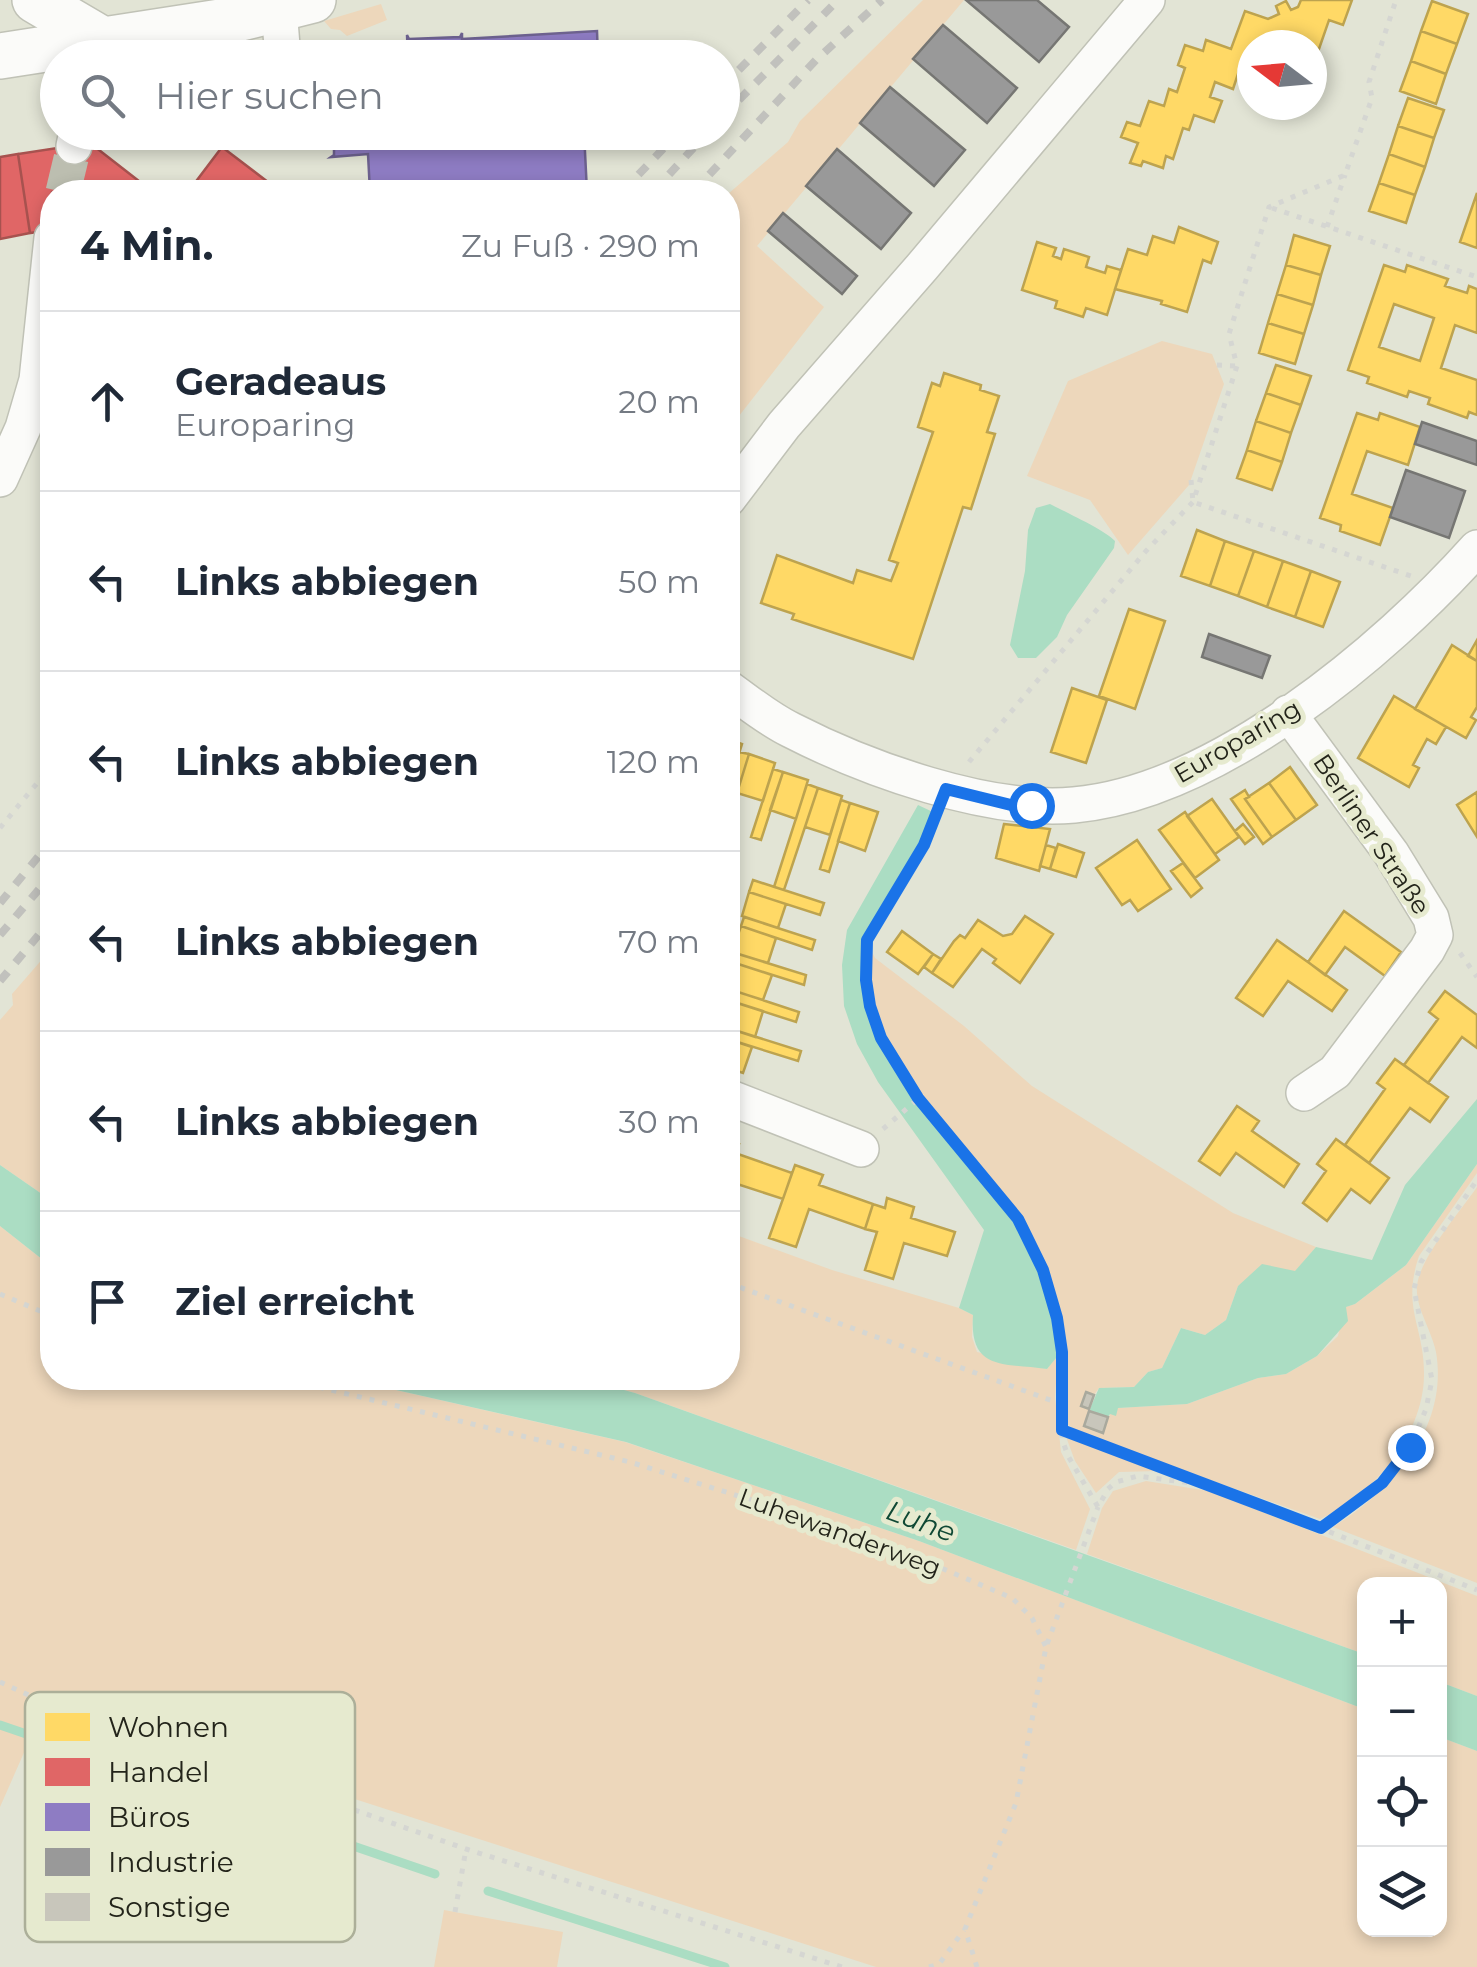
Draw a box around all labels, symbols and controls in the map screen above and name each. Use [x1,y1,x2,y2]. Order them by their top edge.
north arrow [1237,30,1327,120]
search box [40,40,740,150]
icon: search [75,68,130,123]
text: Hier suchen [155,72,384,119]
text: 4 Min. [80,219,214,271]
text: Zu Fuß · 290 m [461,226,700,265]
text: Geradeaus [175,358,386,405]
icon: ahead [80,374,135,429]
text: 20 m [618,382,700,421]
text: Europaring [175,405,355,444]
icon: left [80,554,135,609]
text: Links abbiegen [175,558,479,605]
text: 50 m [618,562,700,601]
street label: Europaring [1168,693,1306,789]
icon: left [80,734,135,789]
text: Links abbiegen [175,738,479,785]
text: 120 m [607,742,700,781]
street label: Berliner Straße [1307,748,1437,920]
route start [1009,783,1055,829]
icon: left [80,914,135,969]
text: Links abbiegen [175,918,479,965]
text: 70 m [618,922,700,961]
icon: left [80,1094,135,1149]
text: Links abbiegen [175,1098,479,1145]
text: 30 m [618,1102,700,1141]
icon: arrive [80,1274,135,1329]
text: Ziel erreicht [175,1278,415,1325]
route end [1388,1425,1434,1471]
street label: Luhewanderweg [735,1482,945,1582]
water label: Luhe [882,1493,960,1549]
map controls [1357,1577,1447,1937]
button: + [1357,1577,1447,1667]
button: − [1357,1667,1447,1757]
legend [25,1692,355,1942]
text: Wohnen [108,1710,229,1744]
text: Handel [108,1755,210,1789]
button: locate [1357,1757,1447,1847]
text: Büros [108,1800,190,1834]
text: Industrie [108,1845,234,1879]
button: layers [1357,1847,1447,1937]
text: Sonstige [108,1890,230,1924]

